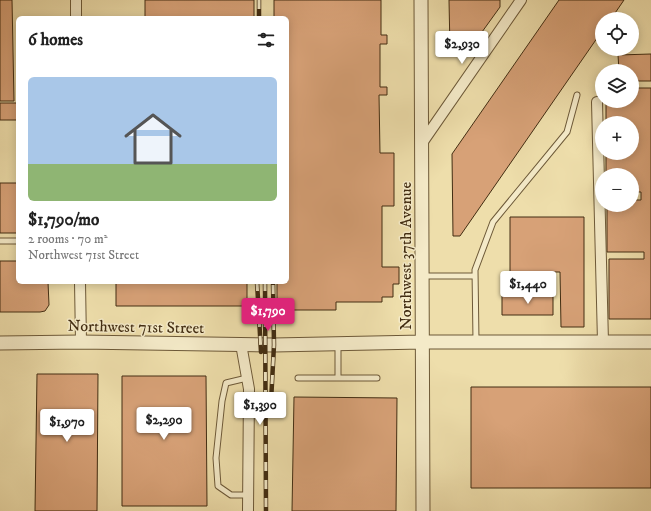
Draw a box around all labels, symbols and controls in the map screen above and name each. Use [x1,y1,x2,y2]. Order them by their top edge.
map controls [595,12,639,212]
button: locate [595,12,639,56]
text: 6 homes [28,29,83,51]
icon: filters [255,29,277,51]
pin: $2,930 [429,31,495,65]
text: $2,930 [444,36,480,52]
button: layers [595,64,639,108]
icon: home [117,103,189,175]
button: + [595,116,639,160]
button: − [595,168,639,212]
street label: Northwest 37th Avenue [396,182,416,330]
text: $1,790/mo [28,209,99,231]
text: 2 rooms · 70 m² [28,231,108,247]
text: Northwest 71st Street [28,247,139,263]
pin: $1,440 [495,271,561,305]
text: $1,440 [509,276,547,292]
pin: $1,790 [235,298,301,332]
text: $1,790 [251,303,285,319]
street label: Northwest 71st Street [67,316,204,338]
pin: $1,390 [227,392,293,426]
text: $1,390 [243,397,277,413]
pin: $2,290 [131,407,197,441]
pin: $1,970 [34,409,100,443]
text: $2,290 [146,412,183,428]
text: $1,970 [49,414,85,430]

